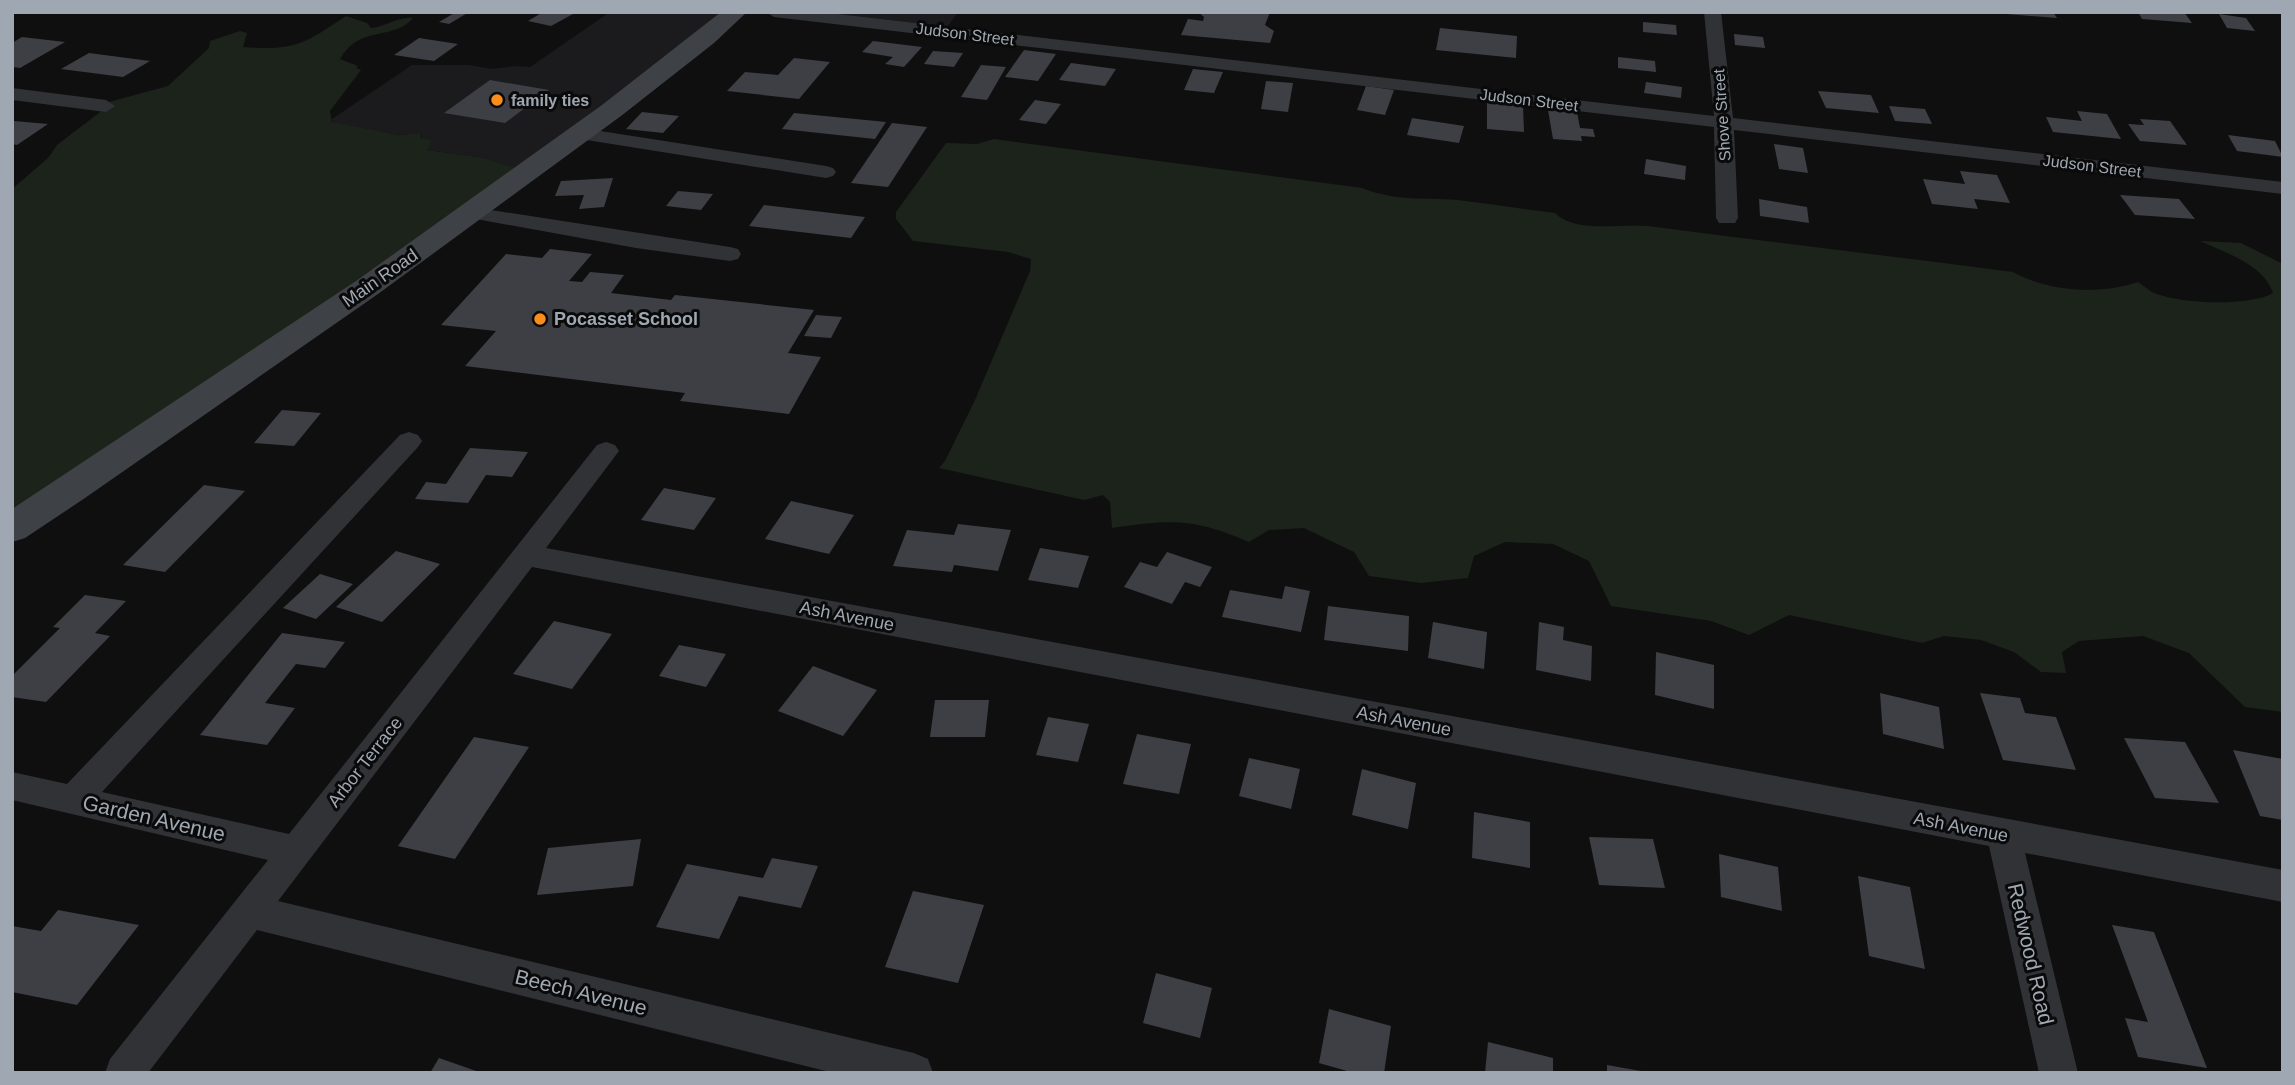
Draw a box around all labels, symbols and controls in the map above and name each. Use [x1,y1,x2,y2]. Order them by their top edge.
street label: Judson Street [915,20,1016,49]
street label: Shove Street [1710,68,1734,162]
street label: Judson Street [1479,86,1580,115]
marker: family ties [489,92,505,108]
place label: family ties [511,92,589,109]
street label: Judson Street [2042,152,2143,181]
street label: Main Road [339,245,421,311]
place label: Pocasset School [554,309,698,329]
marker: Pocasset School [532,311,548,327]
street label: Ash Avenue [798,597,896,635]
street label: Ash Avenue [1355,702,1453,740]
street label: Arbor Terrace [324,713,406,811]
street label: Garden Avenue [80,790,228,846]
street label: Ash Avenue [1912,808,2010,846]
street label: Redwood Road [2004,881,2058,1027]
street label: Beech Avenue [513,965,649,1019]

